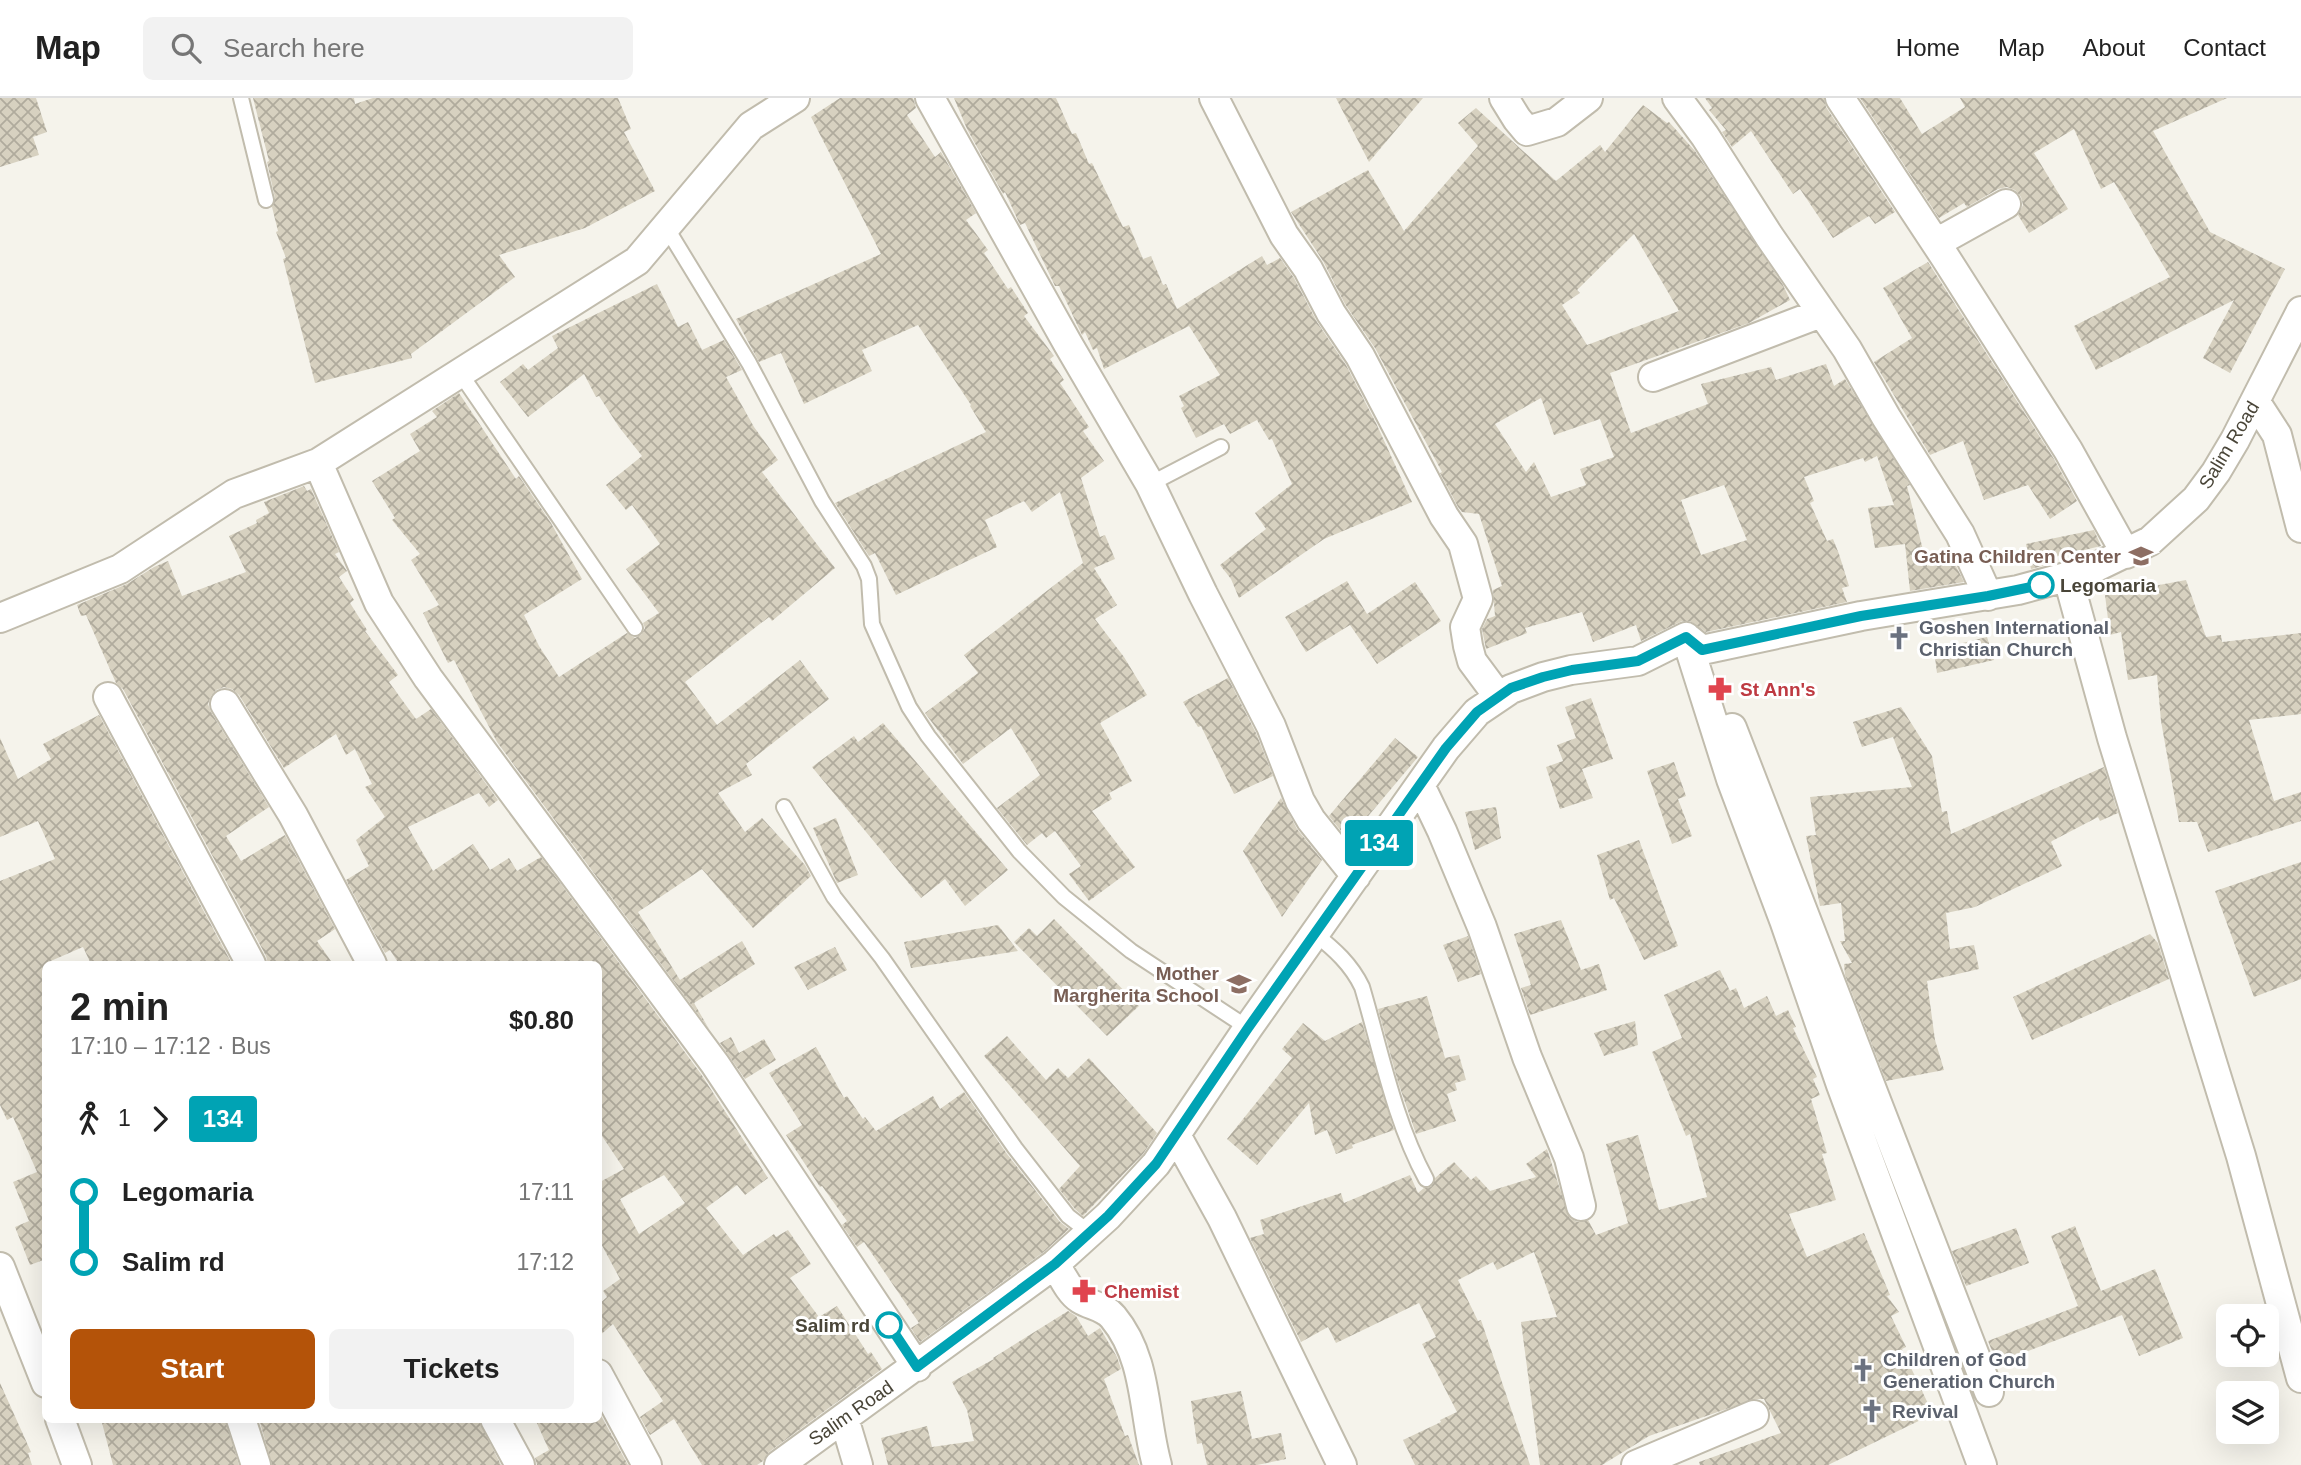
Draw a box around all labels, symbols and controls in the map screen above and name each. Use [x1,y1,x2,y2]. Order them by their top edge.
search box [143,17,633,80]
text: Map [35,29,101,66]
icon: search [167,29,205,67]
text: Search here [223,33,365,63]
text: Home [1896,34,1960,61]
text: Map [1998,34,2045,61]
text: About [2083,34,2145,61]
text: Contact [2183,34,2266,61]
street label: Salim Road [2195,397,2263,493]
school or university icon: Gatina Children Center [2127,542,2155,570]
place label: Gatina Children Center [1914,546,2122,567]
marker: Legomaria [2028,572,2054,598]
place label: Legomaria [2060,575,2157,596]
place label: Goshen International Christian Church [1919,617,2109,660]
church icon: Goshen International Christian Church [1885,624,1913,652]
pharmacy icon: St Ann's [1706,675,1734,703]
place label: St Ann's [1740,679,1816,700]
line badge: 134 [1339,820,1419,866]
text: 134 [1359,829,1399,856]
place label: Mother Margherita School [1053,963,1220,1006]
school or university icon: Mother Margherita School [1225,970,1253,998]
text: 2 min [70,986,169,1028]
text: $0.80 [509,1005,574,1035]
text: 17:10 – 17:12 · Bus [70,1033,271,1059]
icon: walk [70,1100,108,1138]
icon: forward [141,1100,179,1138]
text: 1 [118,1105,131,1131]
text: 134 [203,1105,243,1132]
text: Legomaria [122,1177,254,1207]
text: 17:11 [518,1179,574,1205]
text: Salim rd [122,1247,225,1277]
text: 17:12 [516,1249,574,1275]
pharmacy icon: Chemist [1070,1277,1098,1305]
place label: Chemist [1104,1281,1180,1302]
map controls [2216,1304,2279,1444]
button: locate [2216,1304,2279,1367]
marker: Salim rd [876,1312,902,1338]
place label: Salim rd [795,1315,870,1336]
button: Start [70,1329,315,1409]
button: Tickets [329,1329,574,1409]
place label: Children of God Generation Church [1883,1349,2055,1392]
church icon: Children of God Generation Church [1849,1356,1877,1384]
street label: Salim Road [805,1376,897,1450]
button: layers [2216,1381,2279,1444]
church icon: Revival [1858,1397,1886,1425]
place label: Revival [1892,1401,1959,1422]

